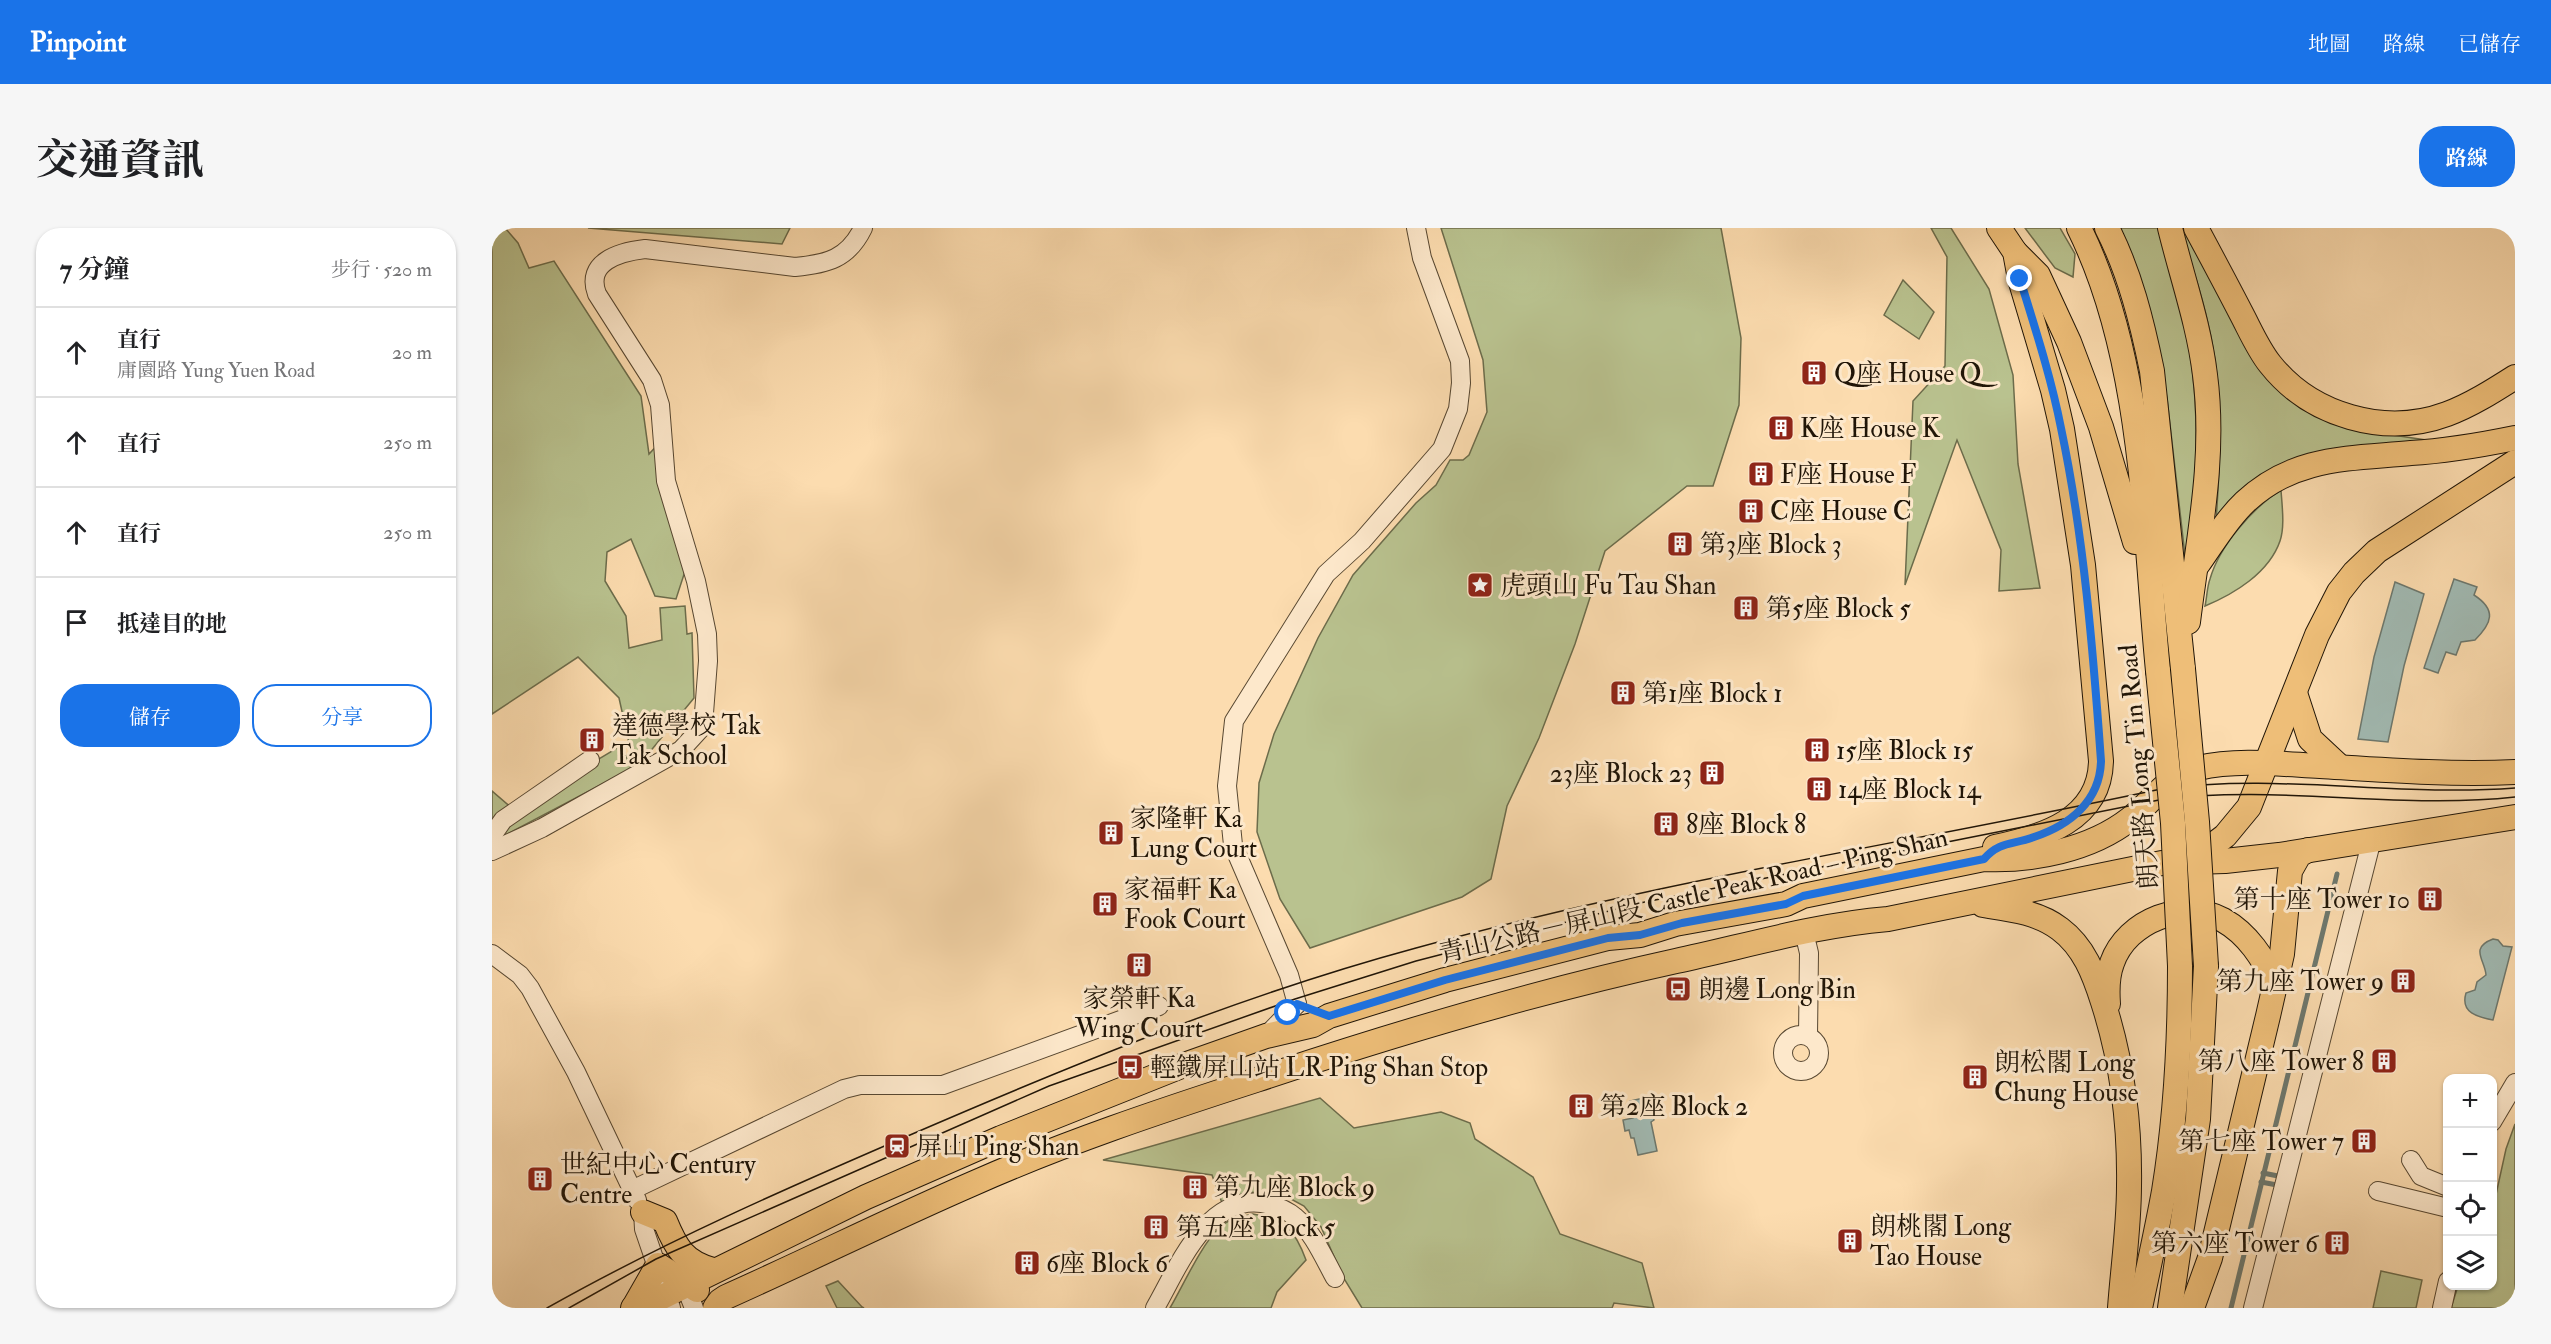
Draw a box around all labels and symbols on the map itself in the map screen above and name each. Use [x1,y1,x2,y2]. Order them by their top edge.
route end [2006,265,2032,291]
building icon: Q座 House Q [1799,358,1829,388]
place label: Q座 House Q [1834,358,1998,390]
building icon: K座 House K [1766,413,1796,443]
place label: K座 House K [1800,413,1941,445]
building icon: F座 House F [1746,459,1776,489]
place label: F座 House F [1780,459,1916,491]
building icon: C座 House C [1736,496,1766,526]
place label: C座 House C [1770,496,1912,528]
building icon: 第3座 Block 3 [1665,529,1695,559]
place label: 第3座 Block 3 [1700,529,1842,561]
place icon: 虎頭山 Fu Tau Shan [1465,570,1495,600]
place label: 虎頭山 Fu Tau Shan [1500,570,1716,602]
building icon: 第5座 Block 5 [1731,593,1761,623]
place label: 第5座 Block 5 [1766,593,1911,625]
street label: 朗天路 Long Tin Road [2112,643,2166,891]
building icon: 第1座 Block 1 [1608,678,1638,708]
place label: 第1座 Block 1 [1642,678,1782,710]
place label: 達德學校 Tak Tak School [612,710,762,772]
building icon: 達德學校 Tak Tak School [577,725,607,755]
building icon: 15座 Block 15 [1802,735,1832,765]
place label: 15座 Block 15 [1836,735,1974,767]
place label: 23座 Block 23 [1550,758,1692,790]
building icon: 23座 Block 23 [1697,758,1727,788]
building icon: 14座 Block 14 [1804,774,1834,804]
place label: 14座 Block 14 [1838,774,1981,806]
place label: 家隆軒 Ka Lung Court [1130,803,1257,865]
building icon: 8座 Block 8 [1651,809,1681,839]
place label: 8座 Block 8 [1686,809,1806,841]
building icon: 家隆軒 Ka Lung Court [1096,818,1126,848]
street label: 青山公路－屏山段 Castle Peak Road – Ping Shan [1435,822,1951,970]
place label: 家福軒 Ka Fook Court [1124,874,1246,936]
place label: 第十座 Tower 10 [2234,884,2410,916]
building icon: 第十座 Tower 10 [2415,884,2445,914]
building icon: 家福軒 Ka Fook Court [1090,889,1120,919]
building icon: 家榮軒 Ka Wing Court [1124,950,1154,980]
place label: 第九座 Tower 9 [2217,966,2384,998]
building icon: 第九座 Tower 9 [2388,966,2418,996]
bus stop icon: 朗邊 Long Bin [1663,974,1693,1004]
place label: 朗邊 Long Bin [1698,974,1856,1006]
place label: 家榮軒 Ka Wing Court [1074,983,1203,1045]
route start [1274,999,1300,1025]
place label: 第八座 Tower 8 [2198,1046,2364,1078]
building icon: 第八座 Tower 8 [2369,1046,2399,1076]
place label: 朗松閣 Long Chung House [1994,1047,2138,1109]
bus stop icon: 輕鐵屏山站 LR Ping Shan Stop [1115,1052,1145,1082]
place label: 輕鐵屏山站 LR Ping Shan Stop [1150,1052,1488,1085]
building icon: 朗松閣 Long Chung House [1960,1062,1990,1092]
building icon: 第2座 Block 2 [1566,1091,1596,1121]
place label: 第2座 Block 2 [1600,1091,1748,1123]
place label: 第七座 Tower 7 [2178,1126,2344,1158]
building icon: 第七座 Tower 7 [2349,1126,2379,1156]
station icon: 屏山 Ping Shan [882,1131,912,1161]
place label: 屏山 Ping Shan [916,1131,1079,1163]
place label: 世紀中心 Century Centre [560,1149,756,1211]
building icon: 世紀中心 Century Centre [525,1164,555,1194]
building icon: 第九座 Block 9 [1180,1172,1210,1202]
place label: 第九座 Block 9 [1214,1172,1375,1204]
place label: 朗桃閣 Long Tao House [1870,1211,2012,1273]
building icon: 第五座 Block 5 [1141,1212,1171,1242]
place label: 第五座 Block 5 [1176,1212,1336,1244]
building icon: 朗桃閣 Long Tao House [1835,1226,1865,1256]
place label: 第六座 Tower 6 [2151,1228,2320,1260]
building icon: 第六座 Tower 6 [2322,1228,2352,1258]
building icon: 6座 Block 6 [1012,1248,1042,1278]
place label: 6座 Block 6 [1046,1248,1170,1280]

